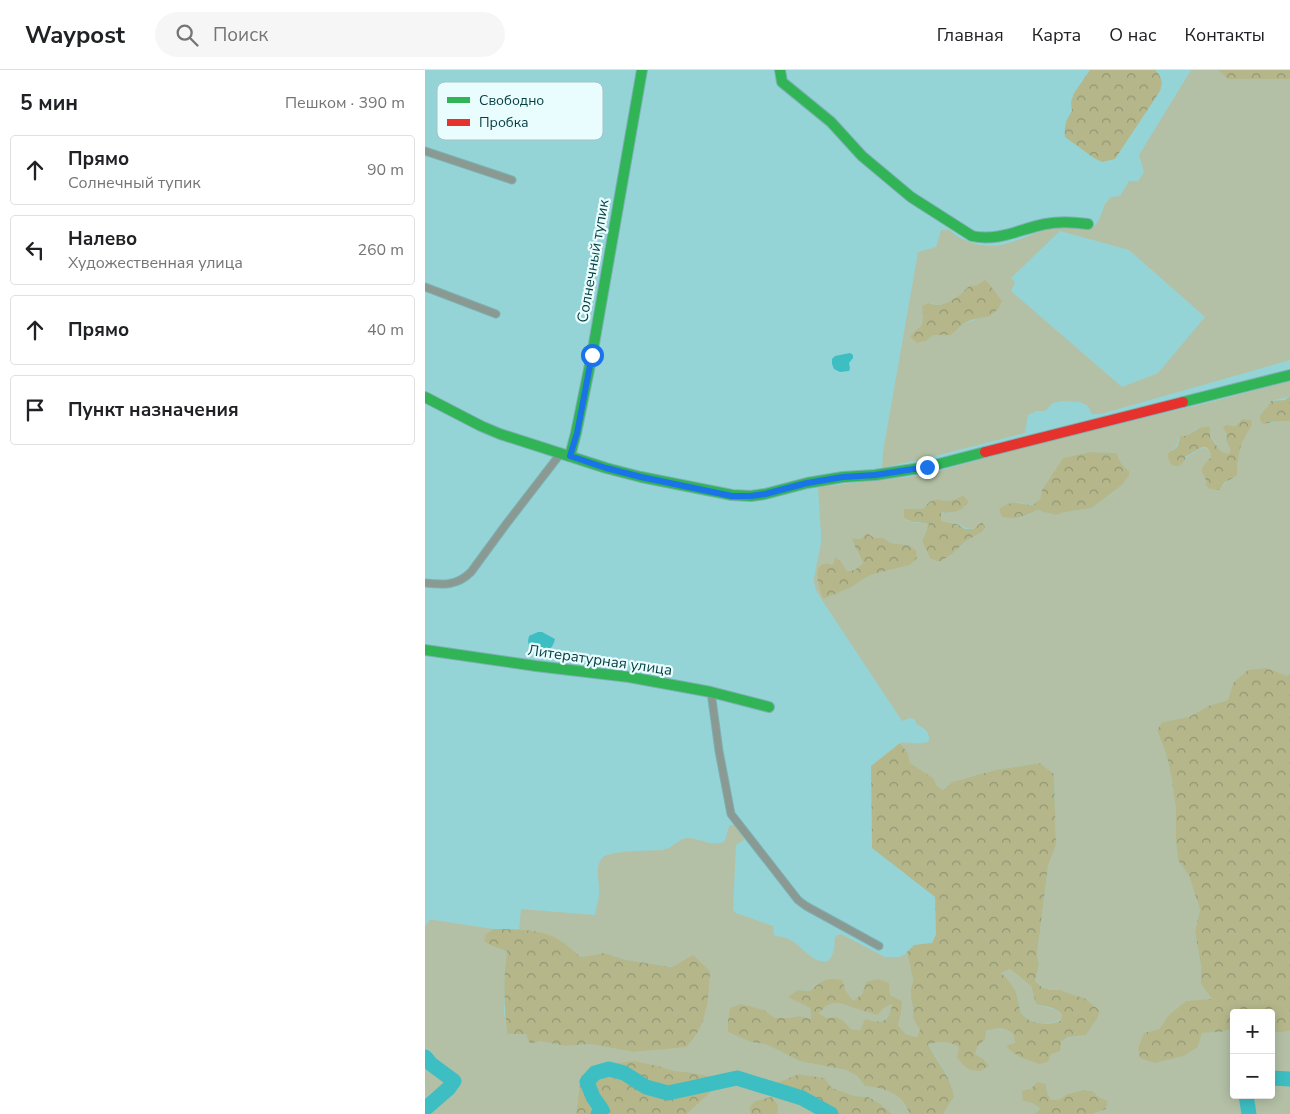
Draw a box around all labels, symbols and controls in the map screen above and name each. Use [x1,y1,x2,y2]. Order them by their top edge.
search box [155,12,505,57]
text: Waypost [25,19,125,51]
icon: search [173,21,201,49]
text: Поиск [213,22,268,48]
text: Главная [937,23,1004,47]
text: Карта [1032,23,1081,47]
text: О нас [1109,23,1157,47]
text: Контакты [1185,23,1265,47]
legend [437,82,603,140]
text: 5 мин [20,89,78,117]
text: Свободно [479,91,544,110]
text: Пешком · 390 m [285,92,405,114]
text: Пробка [479,113,529,132]
text: Прямо [68,146,129,172]
icon: ahead [21,156,49,184]
text: 90 m [367,159,404,181]
text: Солнечный тупик [68,172,201,194]
street label: Солнечный тупик [572,198,614,324]
text: Налево [68,226,137,252]
icon: left [21,236,49,264]
text: 260 m [357,239,404,261]
text: Художественная улица [68,252,243,274]
icon: ahead [21,316,49,344]
text: Прямо [68,317,129,343]
text: 40 m [367,319,404,341]
route start [581,344,604,367]
icon: arrive [21,396,49,424]
text: Пункт назначения [68,397,239,423]
route end [916,456,939,479]
street label: Литературная улица [526,640,674,680]
map controls [1230,1009,1275,1099]
button: + [1230,1009,1275,1054]
button: − [1230,1054,1275,1099]

